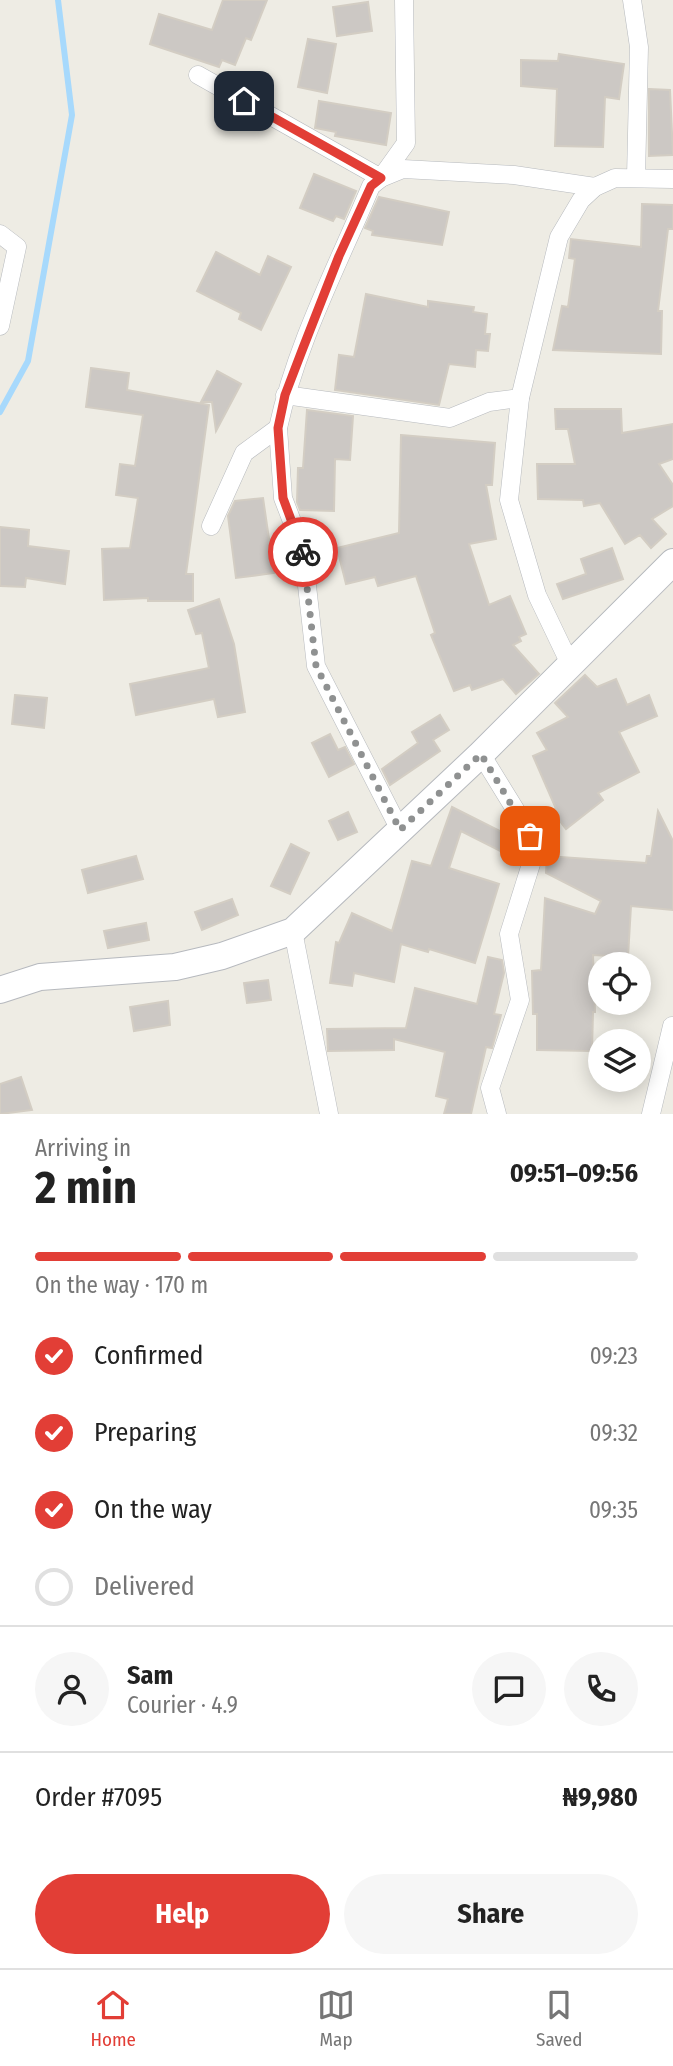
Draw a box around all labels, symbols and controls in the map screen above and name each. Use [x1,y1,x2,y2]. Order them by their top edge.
pin [214,71,274,131]
icon: home [225,82,263,120]
courier [268,517,338,587]
icon: bike [284,533,322,571]
pin [500,806,560,866]
icon: bag [511,817,549,855]
map controls [588,952,651,1092]
button: locate [588,952,651,1015]
button: layers [588,1029,651,1092]
text: Arriving in [35,1134,131,1162]
text: 09:51–09:56 [510,1158,638,1189]
text: 2 min [35,1160,137,1215]
text: On the way · 170 m [35,1271,208,1299]
icon: check [35,1337,73,1375]
text: Confirmed [94,1340,204,1371]
text: 09:23 [590,1342,638,1370]
icon: check [35,1414,73,1452]
text: Preparing [94,1417,196,1448]
text: 09:32 [590,1419,638,1447]
icon: check [35,1491,73,1529]
text: On the way [94,1494,212,1525]
text: 09:35 [589,1496,638,1524]
text: Delivered [94,1571,195,1602]
button: person [35,1652,109,1726]
button: chat [472,1652,546,1726]
button: phone [564,1652,638,1726]
text: Sam [127,1660,173,1691]
text: Courier · 4.9 [127,1691,238,1719]
text: Order #7095 [35,1782,162,1813]
text: ₦9,980 [563,1782,638,1813]
button: Help [35,1874,330,1954]
button: Share [344,1874,638,1954]
tab: Home [91,1986,136,2051]
tab: Map [317,1986,355,2051]
tab: Saved [536,1986,582,2051]

